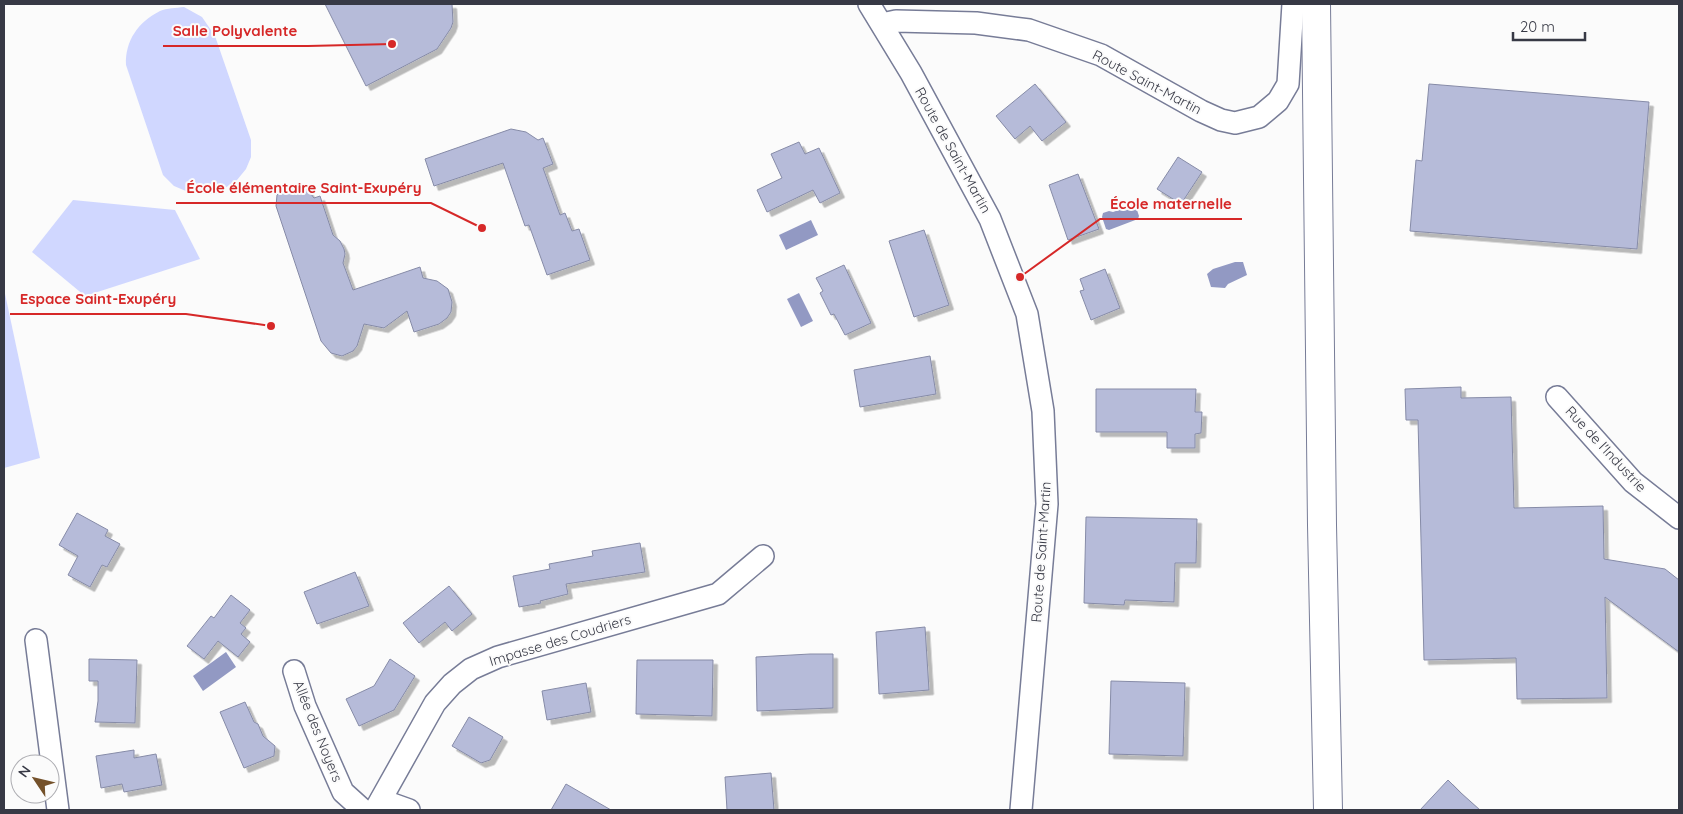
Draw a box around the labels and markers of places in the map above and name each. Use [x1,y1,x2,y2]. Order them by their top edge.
callout: Salle Polyvalente [163,16,308,46]
callout: École élémentaire Saint-Exupéry [176,173,431,203]
callout: École maternelle [1100,189,1242,219]
callout: Espace Saint-Exupéry [10,284,186,314]

